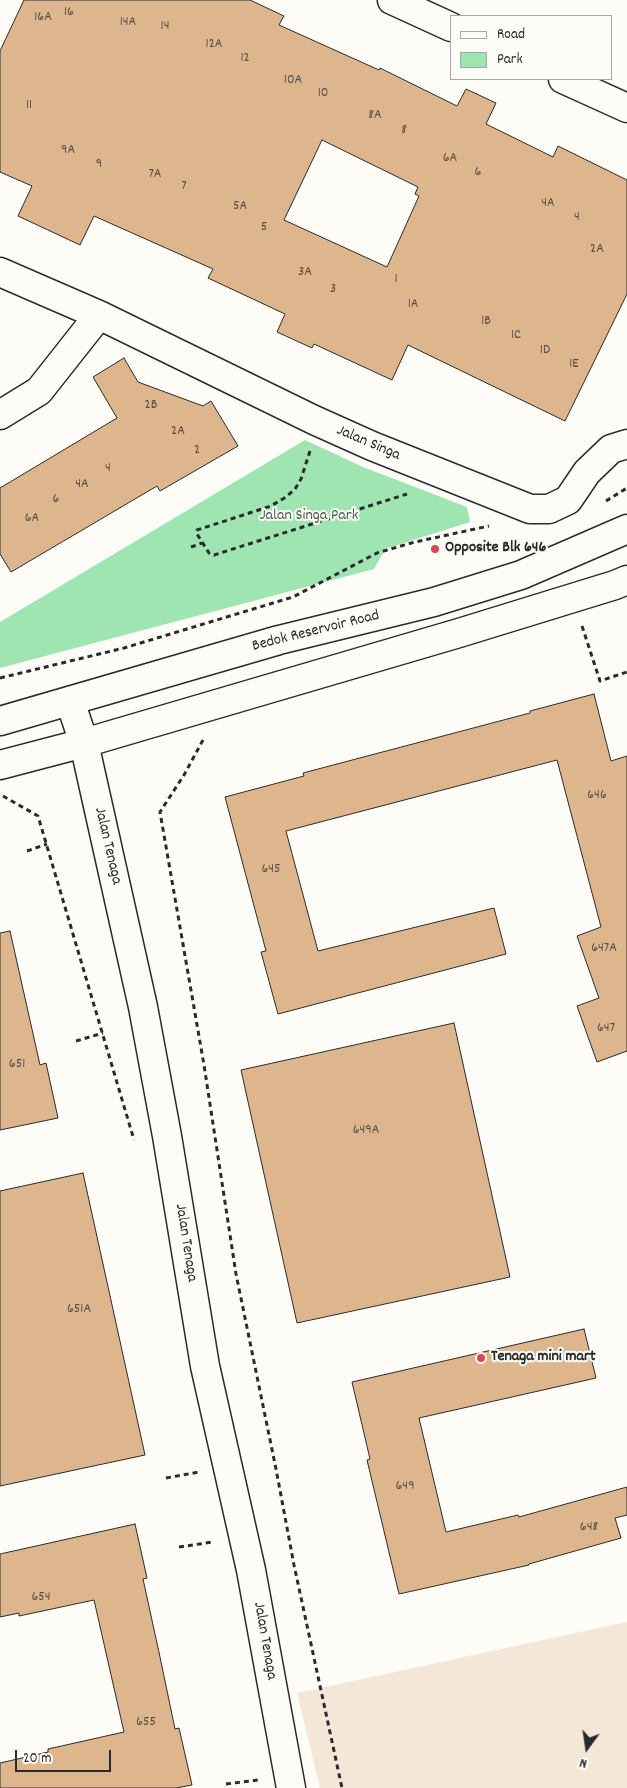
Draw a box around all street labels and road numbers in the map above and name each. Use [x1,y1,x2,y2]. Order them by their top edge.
street label: Jalan Singa [333,422,403,466]
street label: Bedok Reservoir Road [250,607,382,657]
street label: Jalan Tenaga [89,806,125,886]
street label: Jalan Tenaga [169,1203,201,1283]
street label: Jalan Tenaga [248,1601,280,1681]

